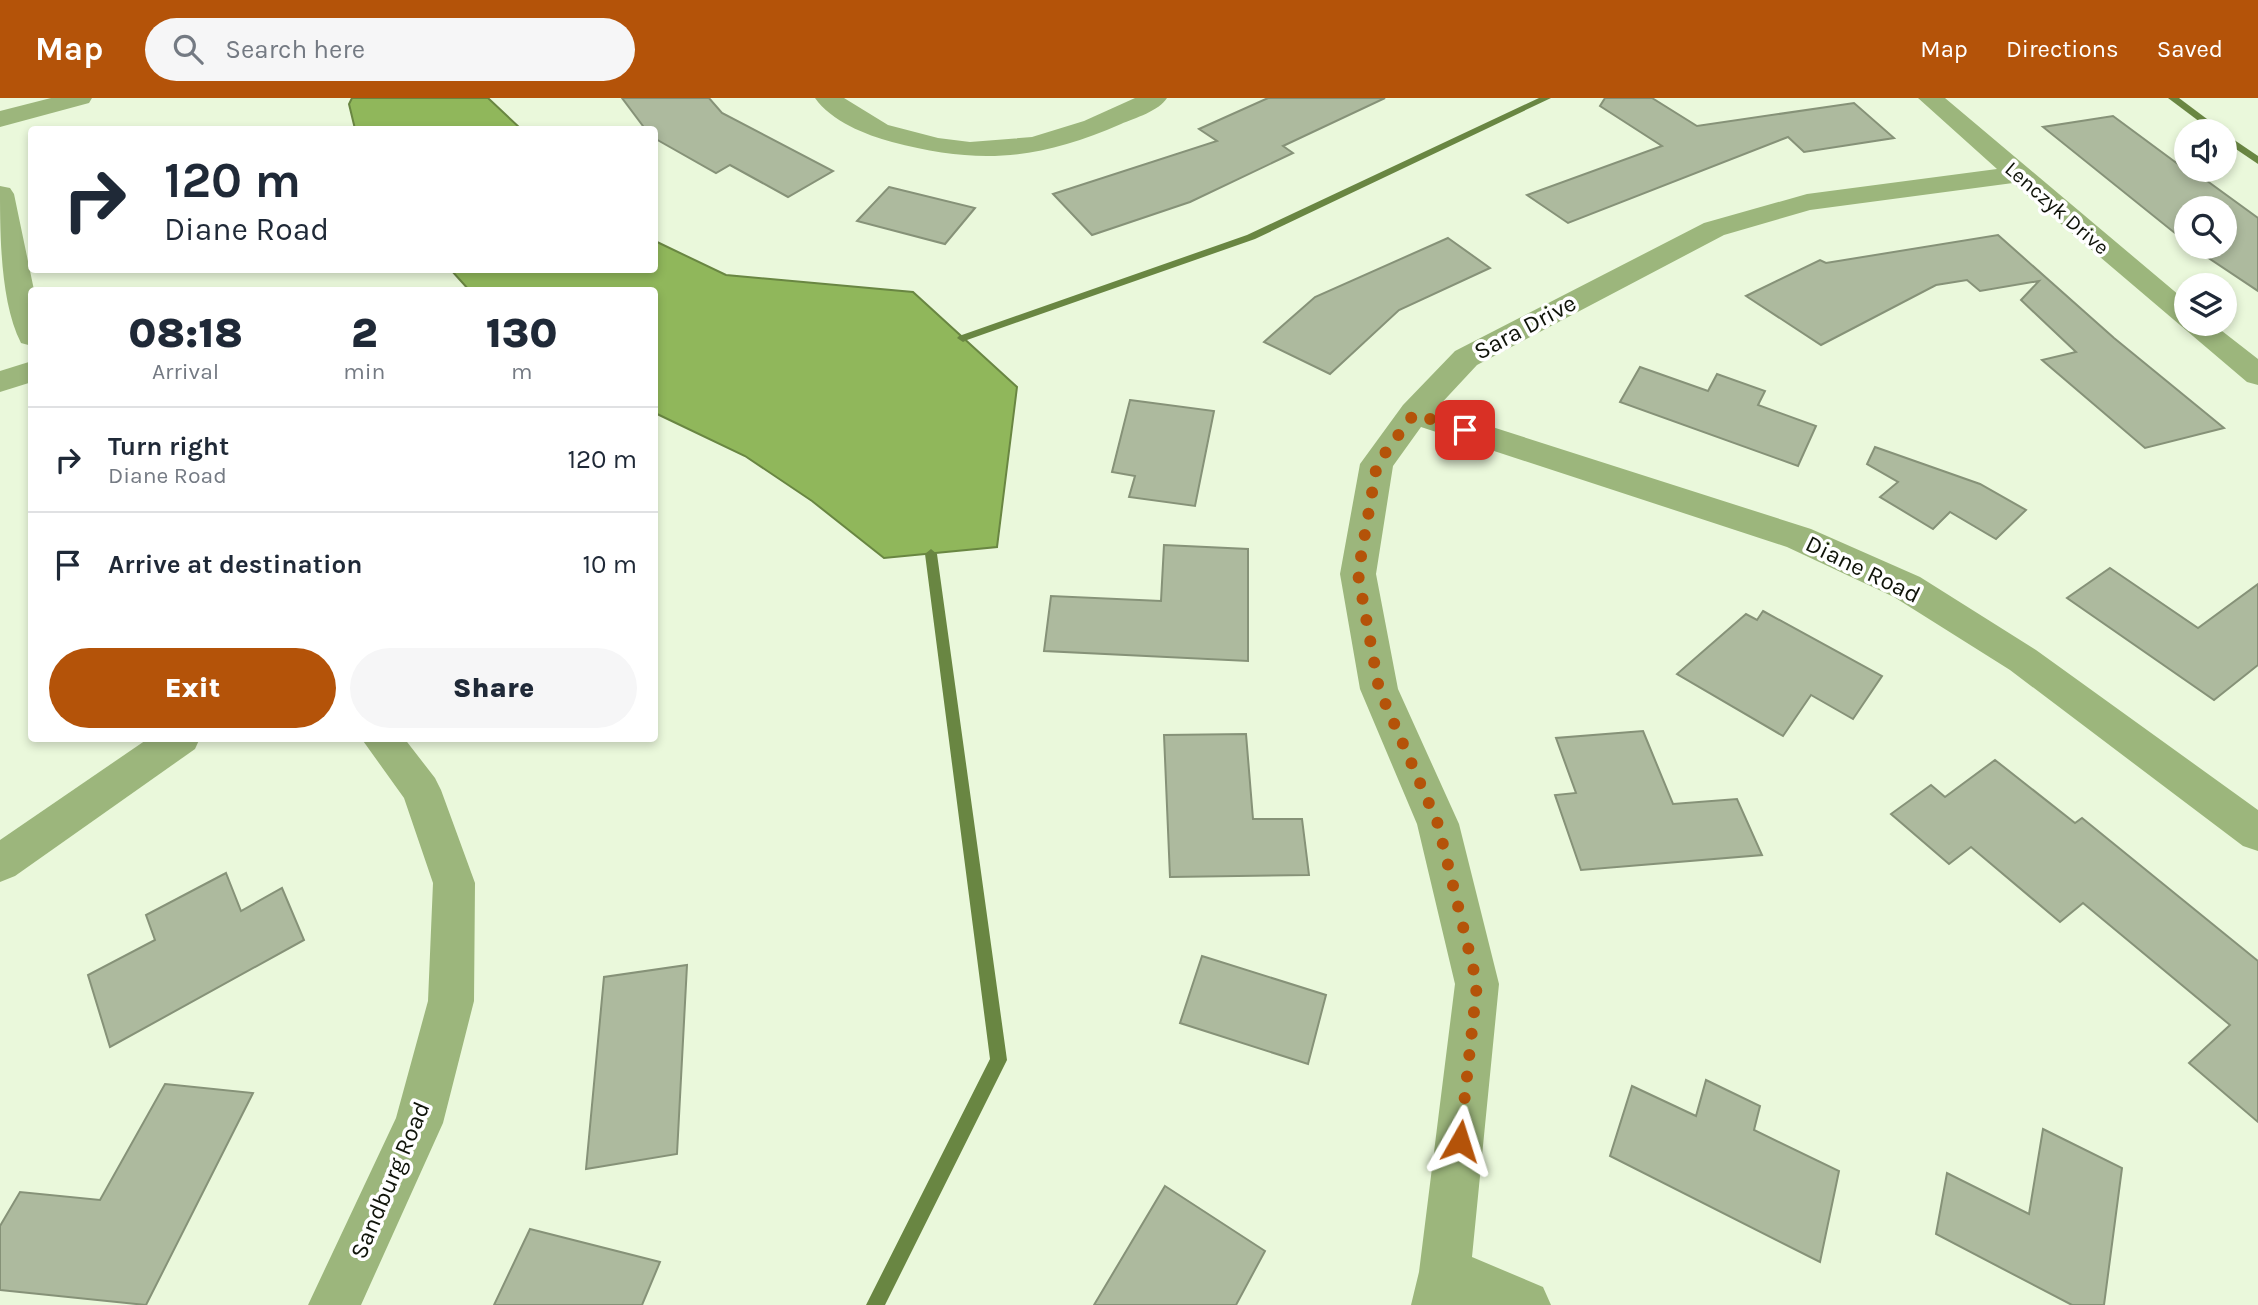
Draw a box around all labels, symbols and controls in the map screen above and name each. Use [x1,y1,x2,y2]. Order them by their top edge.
search box [145,18,635,81]
text: Map [35,30,103,68]
icon: search [169,30,207,68]
text: Search here [225,34,365,65]
text: Map [1920,35,1968,63]
text: Directions [2006,35,2119,63]
text: Saved [2157,35,2223,63]
map controls [2174,119,2237,336]
button: sound [2174,119,2237,182]
text: 120 m [164,152,301,209]
icon: right [49,154,140,245]
street label: Lenczyk Drive [2000,156,2114,260]
button: search [2174,196,2237,259]
text: Diane Road [164,211,329,248]
button: layers [2174,273,2237,336]
street label: Sara Drive [1469,288,1581,366]
text: 08:18 [128,308,243,358]
text: 2 [351,308,378,358]
text: 130 [486,308,558,358]
text: Arrival [152,358,219,385]
text: min [343,358,385,385]
text: m [511,358,532,385]
pin [1435,400,1495,460]
icon: arrive [1446,411,1484,449]
text: Turn right [108,431,229,462]
icon: right [49,441,87,479]
text: 120 m [567,444,637,475]
text: Diane Road [108,462,227,489]
street label: Diane Road [1801,529,1925,609]
icon: arrive [49,546,87,584]
text: Arrive at destination [108,549,362,580]
text: 10 m [582,549,637,580]
button: Exit [49,648,336,728]
button: Share [350,648,637,728]
street label: Sandburg Road [344,1097,436,1263]
position arrow [1423,1104,1497,1178]

